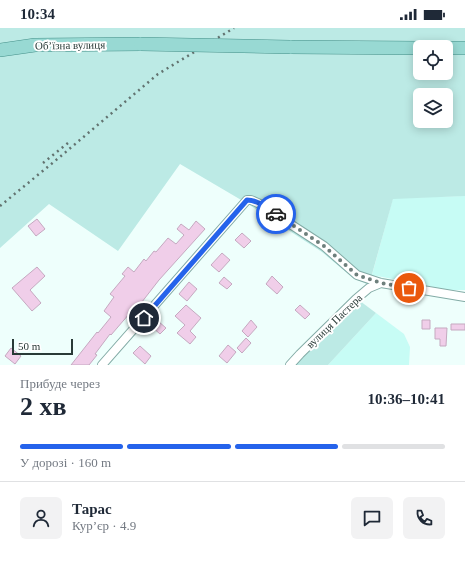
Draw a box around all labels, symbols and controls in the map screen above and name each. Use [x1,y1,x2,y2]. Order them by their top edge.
text: 10:34 [20,6,55,22]
street label: Обʼїзна вулиця [35,38,105,52]
map controls [413,40,453,128]
button: locate [413,40,453,80]
button: layers [413,88,453,128]
courier [256,194,296,234]
icon: car [265,203,287,225]
pin [392,271,426,305]
icon: bag [398,277,420,299]
street label: вулиця Пастера [304,291,364,351]
pin [127,301,161,335]
icon: home [133,307,155,329]
scale bar [12,337,73,356]
text: 50 m [18,340,40,352]
text: Прибуде через [20,376,100,391]
text: 10:36–10:41 [368,391,445,407]
text: 2 хв [20,392,67,421]
text: У дорозі · 160 m [20,455,111,470]
button: person [20,497,62,539]
button: chat [351,497,393,539]
button: phone [403,497,445,539]
text: Тарас [72,501,112,517]
text: Кур’єр · 4.9 [72,518,136,533]

